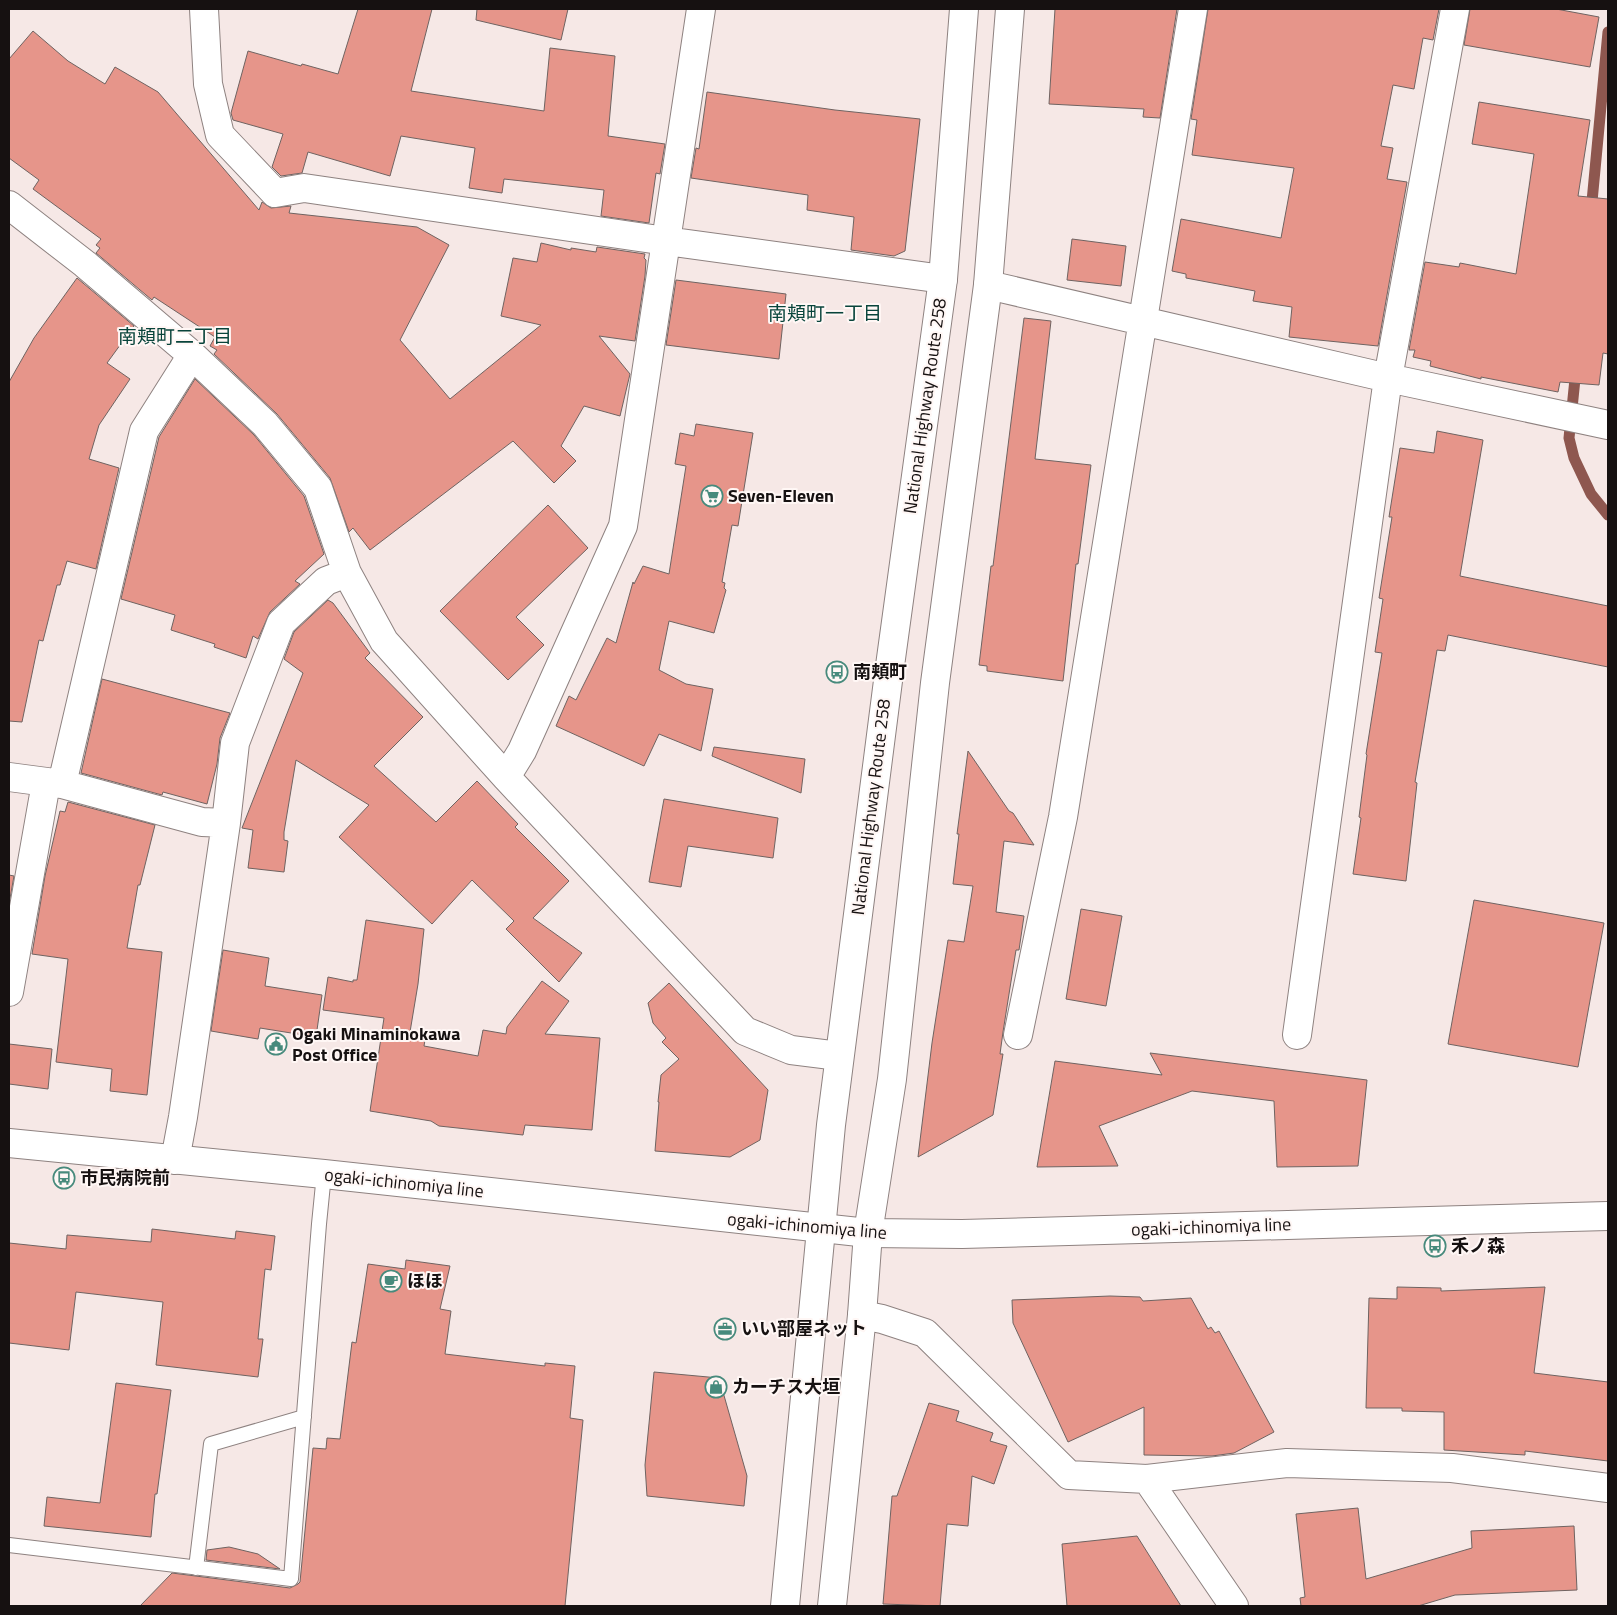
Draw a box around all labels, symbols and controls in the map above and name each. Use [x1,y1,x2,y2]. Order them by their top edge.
street label: National Highway Route 258 [896,296,953,515]
district label: 南頬町一丁目 [768,298,882,327]
district label: 南頬町二丁目 [118,321,232,350]
place label: Seven-Eleven [728,482,834,509]
supermarket icon: Seven-Eleven [700,484,724,508]
place label: 南頬町 [853,658,907,685]
bus stop icon: 南頬町 [825,660,849,684]
street label: National Highway Route 258 [844,697,897,917]
place label: Ogaki Minaminokawa Post Office [292,1020,460,1068]
public building icon: Ogaki Minaminokawa Post Office [264,1032,288,1056]
street label: ogaki-ichinomiya line [323,1161,485,1204]
place label: 市民病院前 [80,1164,170,1191]
bus stop icon: 市民病院前 [52,1166,76,1190]
street label: ogaki-ichinomiya line [726,1205,888,1246]
street label: ogaki-ichinomiya line [1130,1210,1291,1243]
place label: 禾ノ森 [1451,1232,1505,1259]
bus stop icon: 禾ノ森 [1423,1234,1447,1258]
place label: ほほ [407,1267,443,1294]
cafe icon: ほほ [379,1269,403,1293]
place label: いい部屋ネット [741,1315,867,1342]
office icon: いい部屋ネット [713,1317,737,1341]
place label: カーチス大垣 [732,1373,840,1400]
shop icon: カーチス大垣 [704,1375,728,1399]

